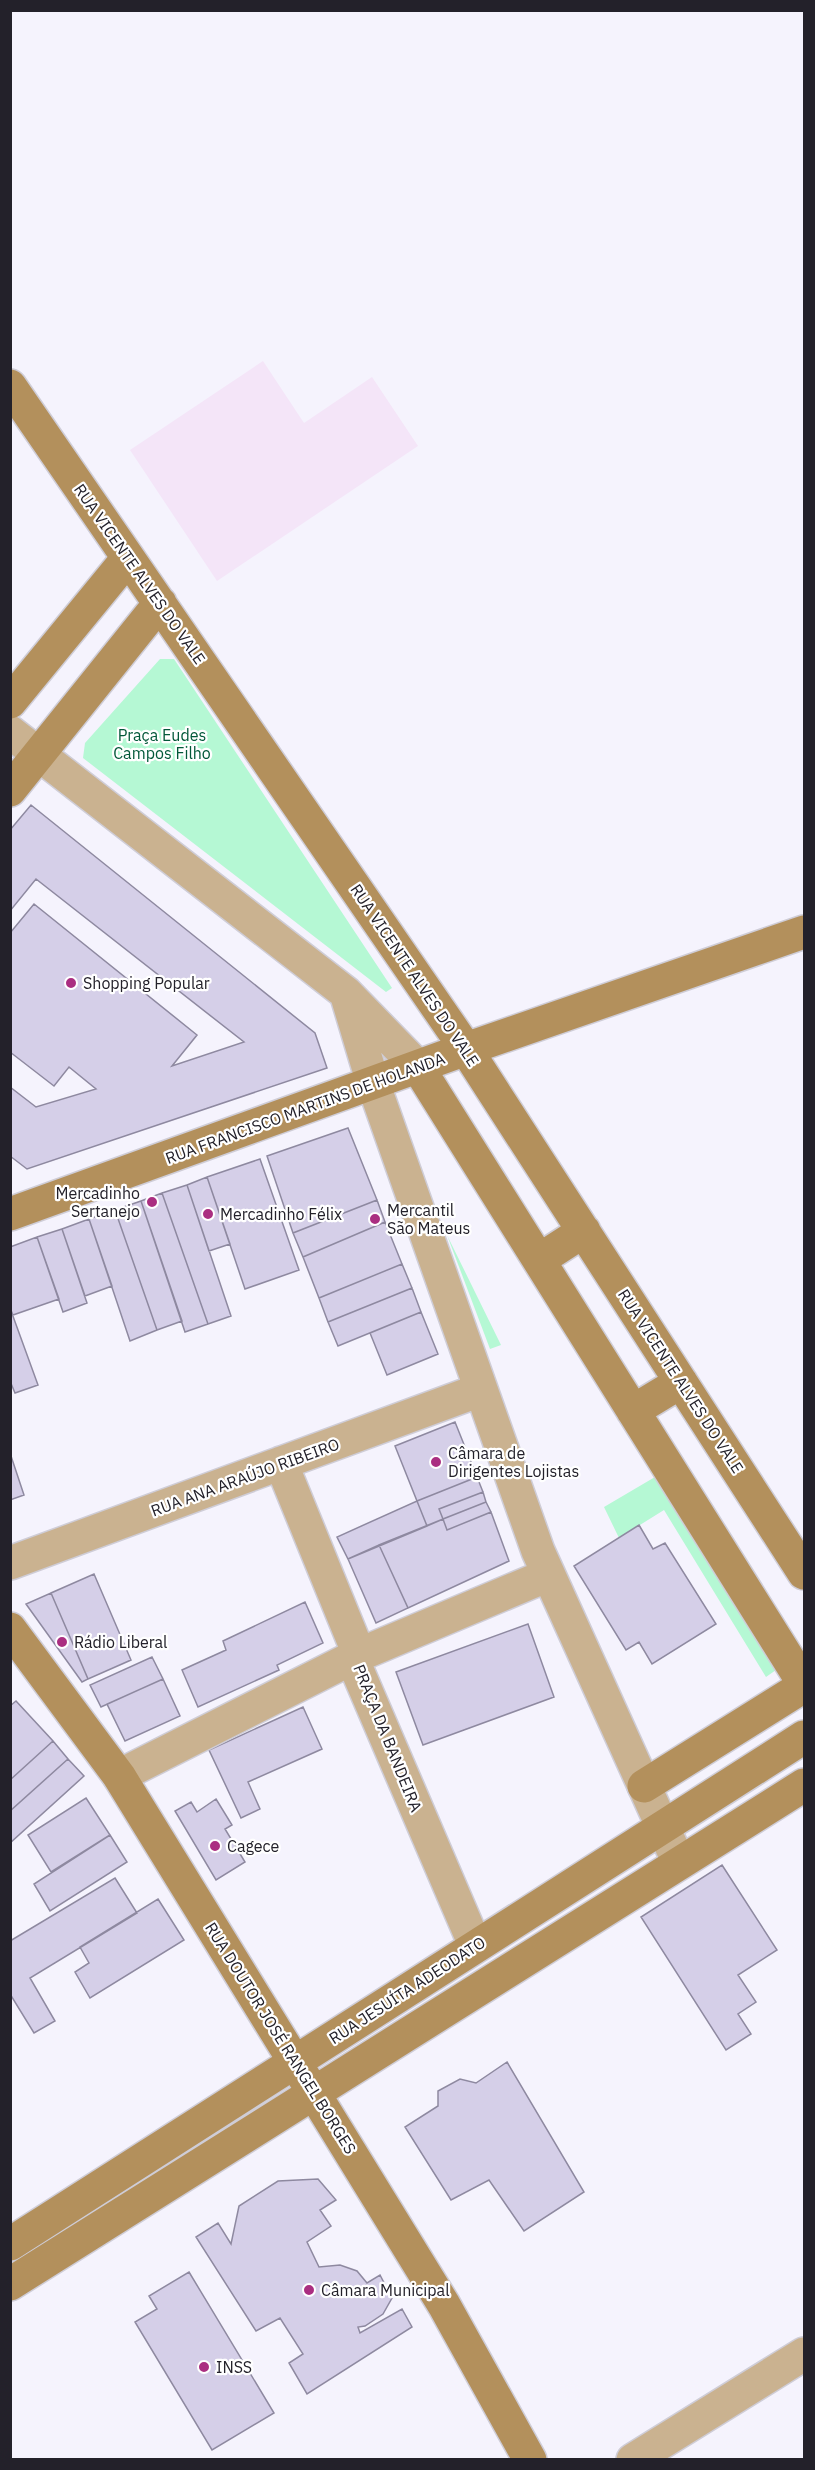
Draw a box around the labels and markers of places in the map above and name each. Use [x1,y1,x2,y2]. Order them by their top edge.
place label: Shopping Popular [83,973,210,993]
marker: Shopping Popular [64,976,78,990]
place label: Mercadinho Sertanejo [55,1183,140,1221]
marker: Mercadinho Sertanejo [145,1195,159,1209]
place label: Mercantil São Mateus [387,1200,470,1238]
place label: Mercadinho Félix [220,1204,342,1224]
marker: Mercadinho Félix [201,1207,215,1221]
marker: Mercantil São Mateus [368,1212,382,1226]
place label: Câmara de Dirigentes Lojistas [448,1443,579,1481]
marker: Câmara de Dirigentes Lojistas [429,1455,443,1469]
place label: Rádio Liberal [74,1632,167,1652]
marker: Rádio Liberal [55,1635,69,1649]
place label: Cagece [227,1836,280,1856]
marker: Cagece [208,1839,222,1853]
place label: Câmara Municipal [321,2280,450,2300]
marker: Câmara Municipal [302,2283,316,2297]
place label: INSS [216,2357,252,2377]
marker: INSS [197,2360,211,2374]

